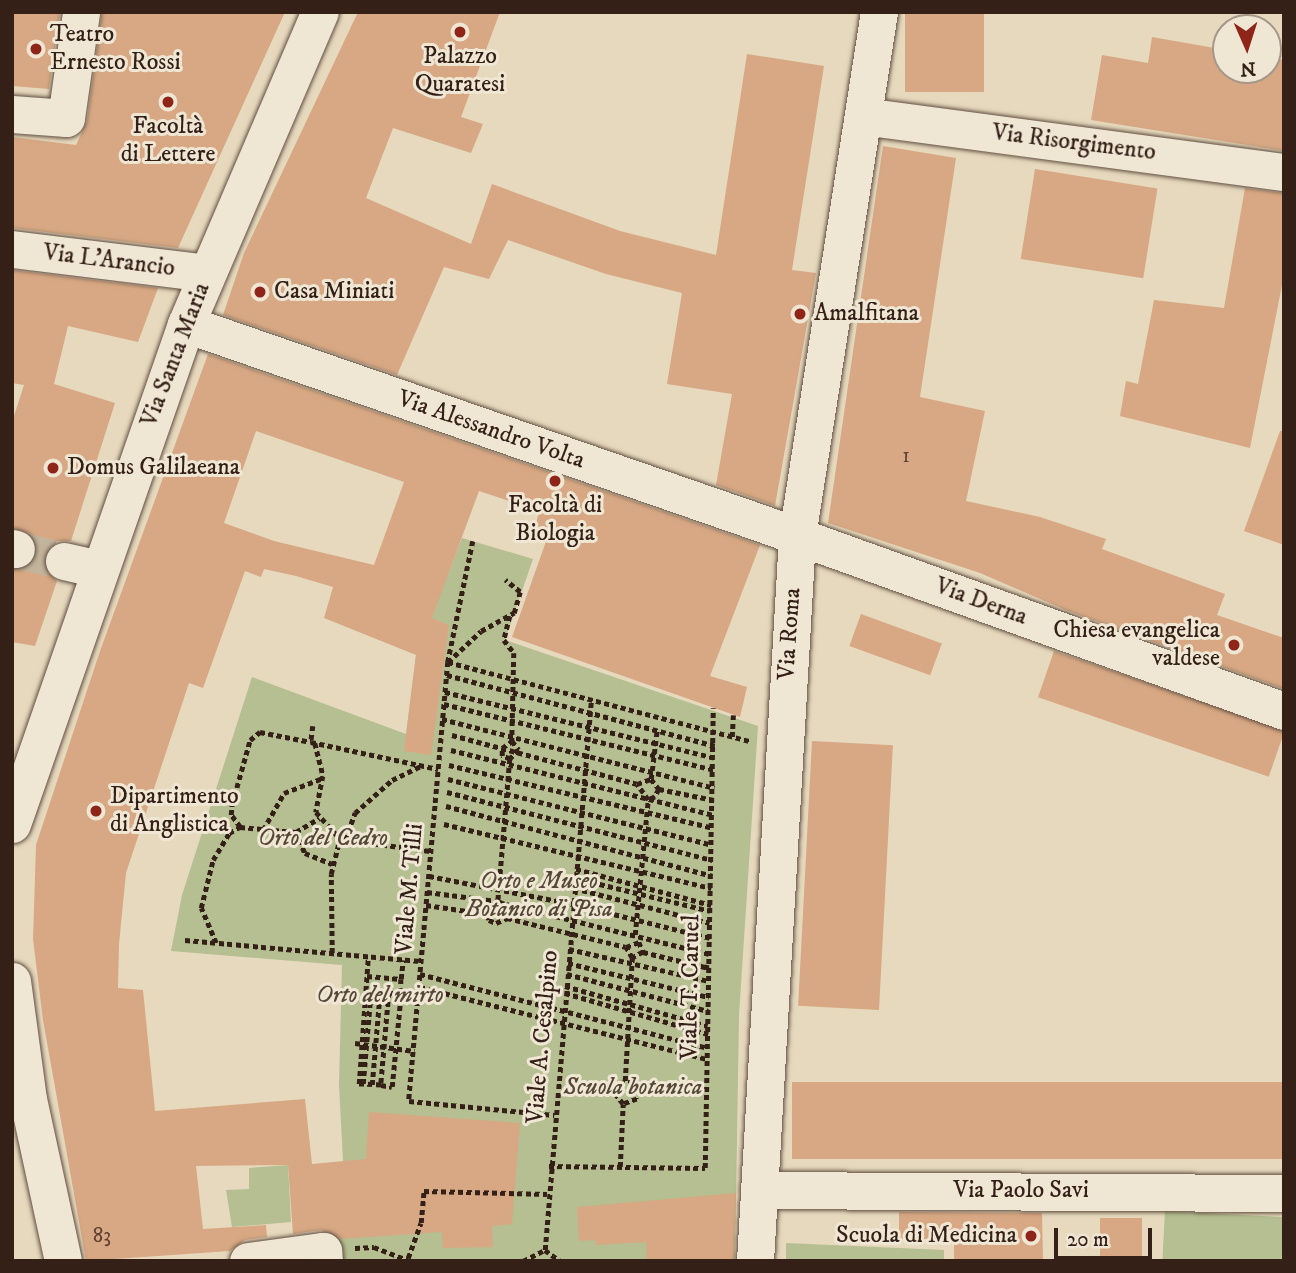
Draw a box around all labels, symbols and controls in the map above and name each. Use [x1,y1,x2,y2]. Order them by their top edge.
north arrow [1212,14,1282,84]
place label: Teatro Ernesto Rossi [50,21,181,77]
marker: Palazzo Quaratesi [452,24,468,40]
marker: Teatro Ernesto Rossi [28,41,44,57]
place label: Palazzo Quaratesi [415,43,505,99]
text: N [1240,57,1256,80]
marker: Facoltà di Lettere [160,94,176,110]
place label: Facoltà di Lettere [121,113,215,169]
street label: Via Risorgimento [990,119,1158,167]
street label: Via L'Arancio [42,239,176,283]
place label: Casa Miniati [274,278,394,306]
street label: Via Santa Maria [135,279,217,431]
marker: Casa Miniati [252,284,268,300]
place label: Amalfitana [814,300,919,328]
marker: Amalfitana [792,306,808,322]
street label: Via Alessandro Volta [394,385,588,475]
house number: 1 [902,443,910,469]
place label: Domus Galilaeana [67,454,240,482]
marker: Domus Galilaeana [45,460,61,476]
marker: Facoltà di Biologia [547,473,563,489]
place label: Facoltà di Biologia [508,492,602,548]
street label: Via Derna [931,572,1031,632]
street label: Via Roma [772,587,808,681]
place label: Chiesa evangelica valdese [1053,617,1220,673]
marker: Chiesa evangelica valdese [1226,637,1242,653]
place label: Dipartimento di Anglistica [110,783,239,839]
marker: Dipartimento di Anglistica [88,803,104,819]
street label: Viale M. Tilli [390,822,430,956]
park label: Orto del Cedro [258,825,388,853]
park label: Orto e Museo Botanico di Pisa [465,868,613,924]
street label: Viale T. Caruel [675,914,707,1060]
street label: Viale A. Cesalpino [521,949,565,1125]
park label: Orto del mirto [316,982,444,1010]
park label: Scuola botanica [564,1074,702,1102]
street label: Via Paolo Savi [953,1177,1089,1205]
scale bar [1058,1214,1156,1258]
place label: Scuola di Medicina [836,1222,1017,1250]
house number: 83 [93,1223,111,1249]
text: 20 m [1067,1227,1109,1253]
marker: Scuola di Medicina [1023,1228,1039,1244]

